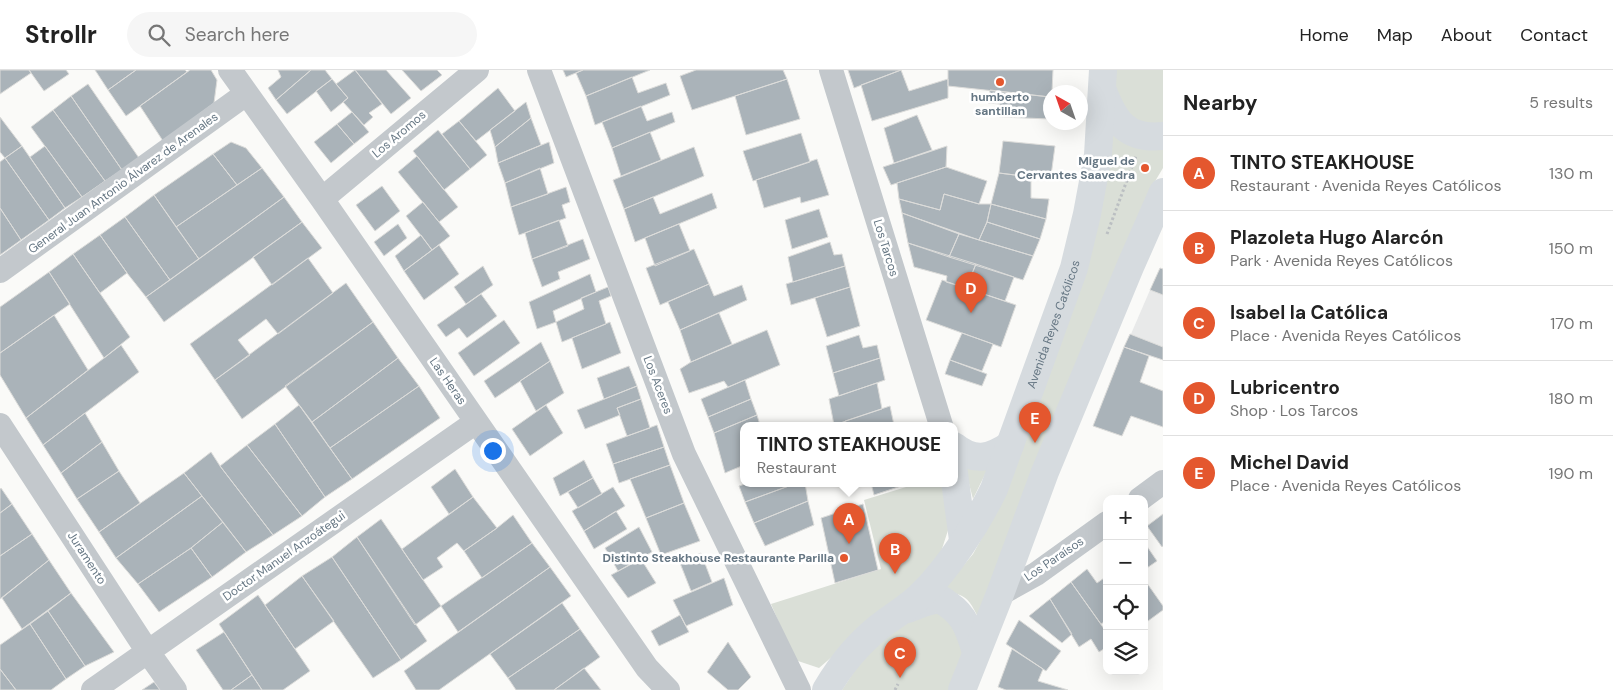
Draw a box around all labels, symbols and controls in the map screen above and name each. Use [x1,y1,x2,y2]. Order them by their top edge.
search box [127,12,477,57]
text: Strollr [25,19,97,50]
icon: search [145,21,173,49]
text: Search here [185,22,290,47]
text: Home [1299,23,1349,47]
text: Map [1377,23,1413,47]
text: About [1441,23,1492,47]
text: Contact [1520,23,1588,47]
marker: humberto santillan [994,76,1006,88]
north arrow [1043,85,1088,130]
place label: humberto santillan [971,89,1029,119]
text: Nearby [1183,89,1257,117]
text: 5 results [1529,92,1593,113]
street label: Los Aromos [369,107,429,161]
street label: General Juan Antonio Álvarez de Arenales [25,109,221,257]
text: TINTO STEAKHOUSE [1230,150,1414,175]
place label: Miguel de Cervantes Saavedra [1017,153,1135,183]
marker: Miguel de Cervantes Saavedra [1139,162,1151,174]
text: A [1193,163,1205,184]
text: 130 m [1549,163,1593,184]
text: Restaurant · Avenida Reyes Católicos [1230,175,1502,196]
street label: Los Tarcos [870,217,902,279]
text: Plazoleta Hugo Alarcón [1230,225,1443,250]
text: B [1194,238,1204,259]
text: 150 m [1549,238,1593,259]
text: Park · Avenida Reyes Católicos [1230,250,1453,271]
street label: Avenida Reyes Católicos [1023,259,1084,391]
pin: D [955,272,987,313]
text: Isabel la Católica [1230,300,1388,325]
text: C [1193,313,1205,334]
text: 170 m [1550,313,1593,334]
text: Place · Avenida Reyes Católicos [1230,325,1461,346]
street label: Las Heras [426,354,470,408]
street label: Los Aceres [640,354,676,416]
text: Lubricentro [1230,375,1340,400]
text: D [1193,388,1205,409]
text: 180 m [1549,388,1593,409]
text: Shop · Los Tarcos [1230,400,1358,421]
pin: E [1019,402,1051,443]
popup [740,422,958,487]
text: TINTO STEAKHOUSE [757,432,941,457]
your location [480,438,506,464]
text: Michel David [1230,450,1349,475]
text: Restaurant [757,457,837,478]
text: E [1194,463,1204,484]
text: 190 m [1549,463,1593,484]
text: Place · Avenida Reyes Católicos [1230,475,1461,496]
map controls [1103,495,1148,675]
button: + [1103,495,1148,540]
pin: A [833,503,865,544]
street label: Doctor Manuel Anzoátegui [220,508,348,604]
street label: Juramento [64,529,110,587]
pin: B [879,533,911,574]
street label: Los Paraísos [1021,533,1087,585]
button: − [1103,540,1148,585]
place label: Distinto Steakhouse Restaurante Parilla [603,550,834,566]
marker: Distinto Steakhouse Restaurante Parilla [838,552,850,564]
button: locate [1103,585,1148,630]
button: layers [1103,630,1148,675]
pin: C [884,637,916,678]

